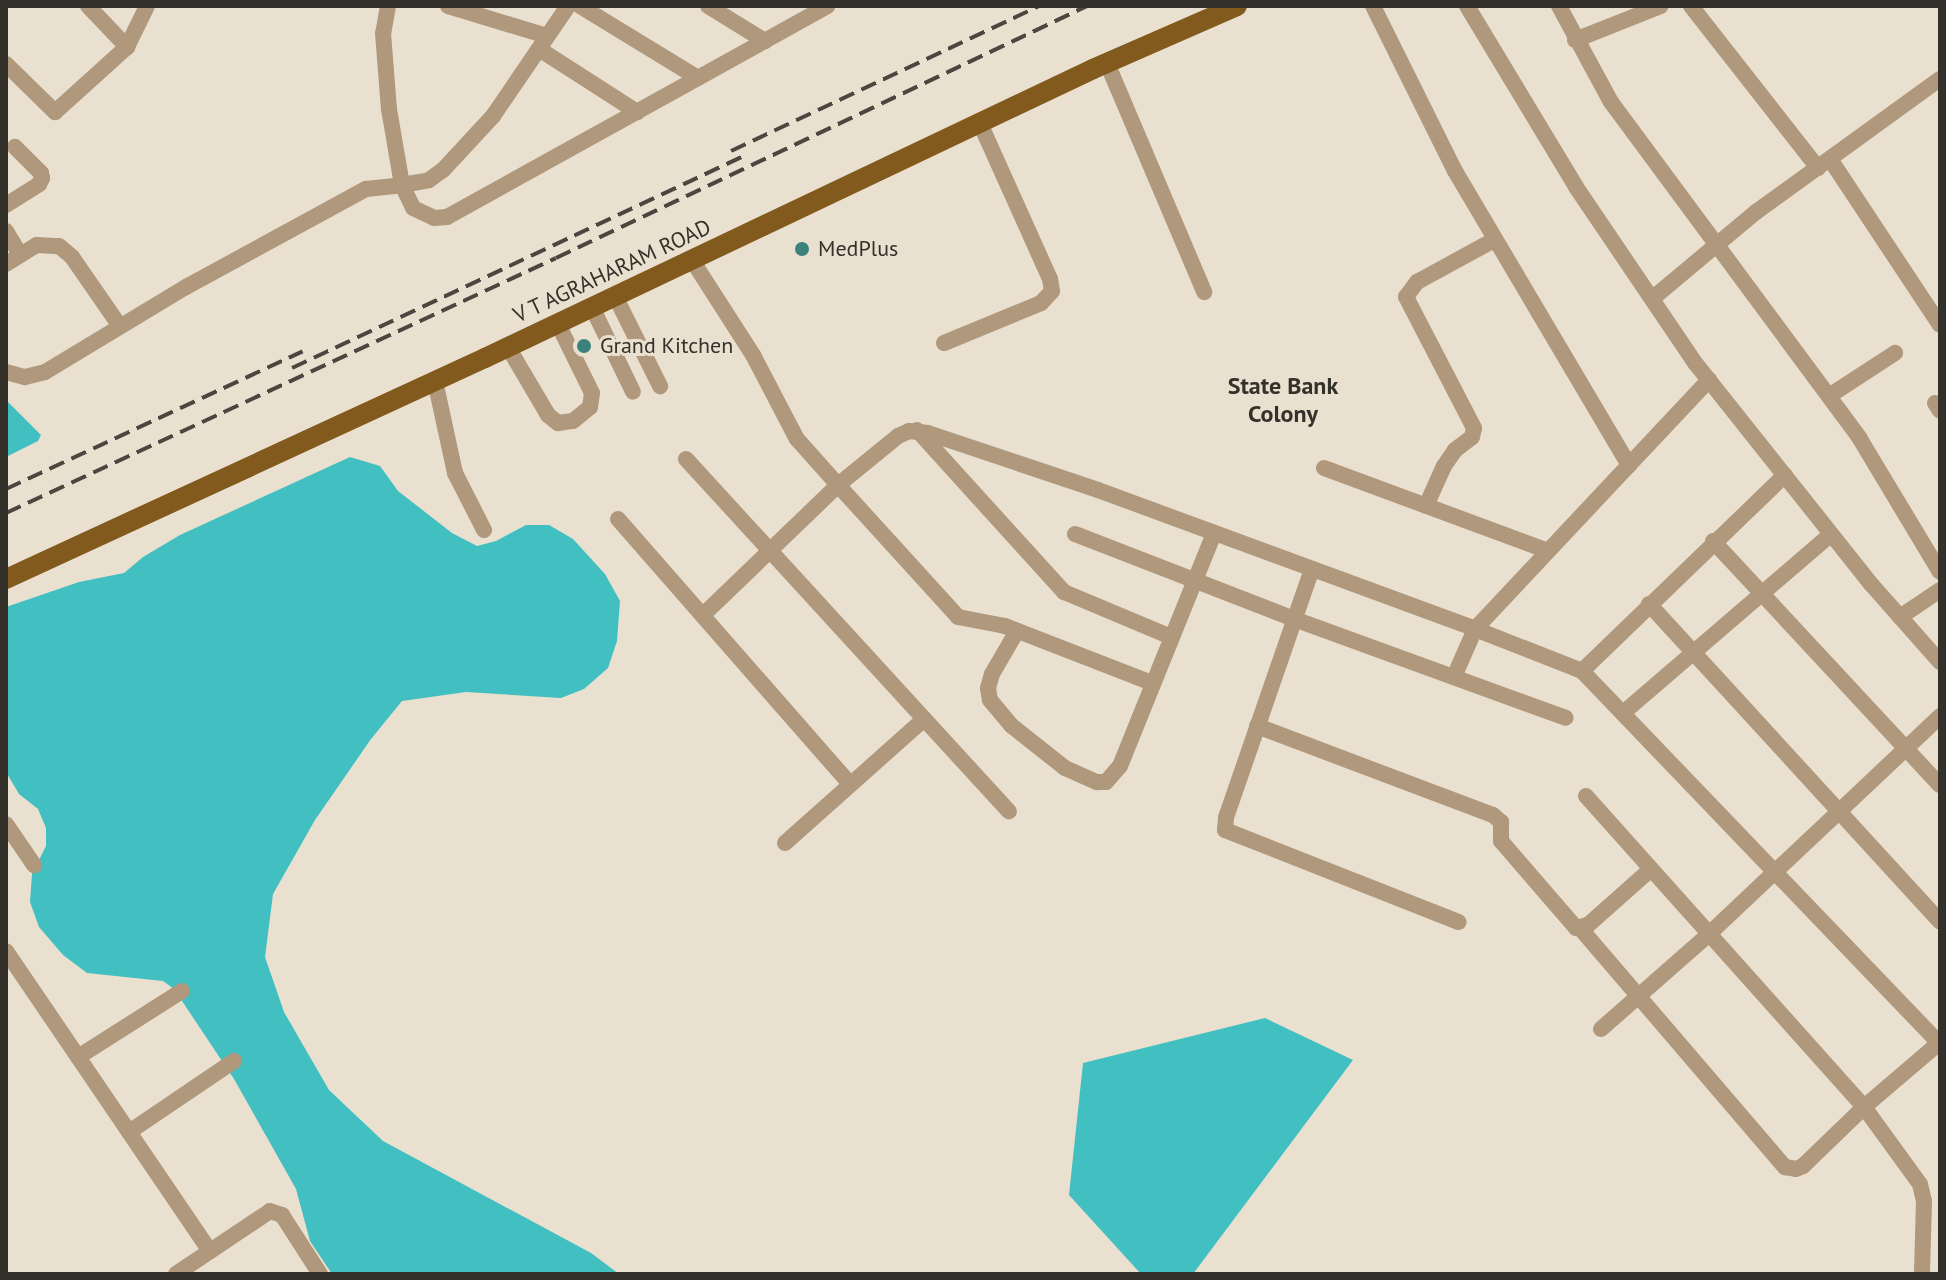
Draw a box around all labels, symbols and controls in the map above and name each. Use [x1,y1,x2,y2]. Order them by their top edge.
street label: V T AGRAHARAM ROAD [508,213,716,329]
place label: MedPlus [818,236,898,262]
marker: MedPlus [793,240,811,258]
place label: Grand Kitchen [600,333,733,359]
marker: Grand Kitchen [575,337,593,355]
district label: State Bank Colony [1228,372,1338,428]

